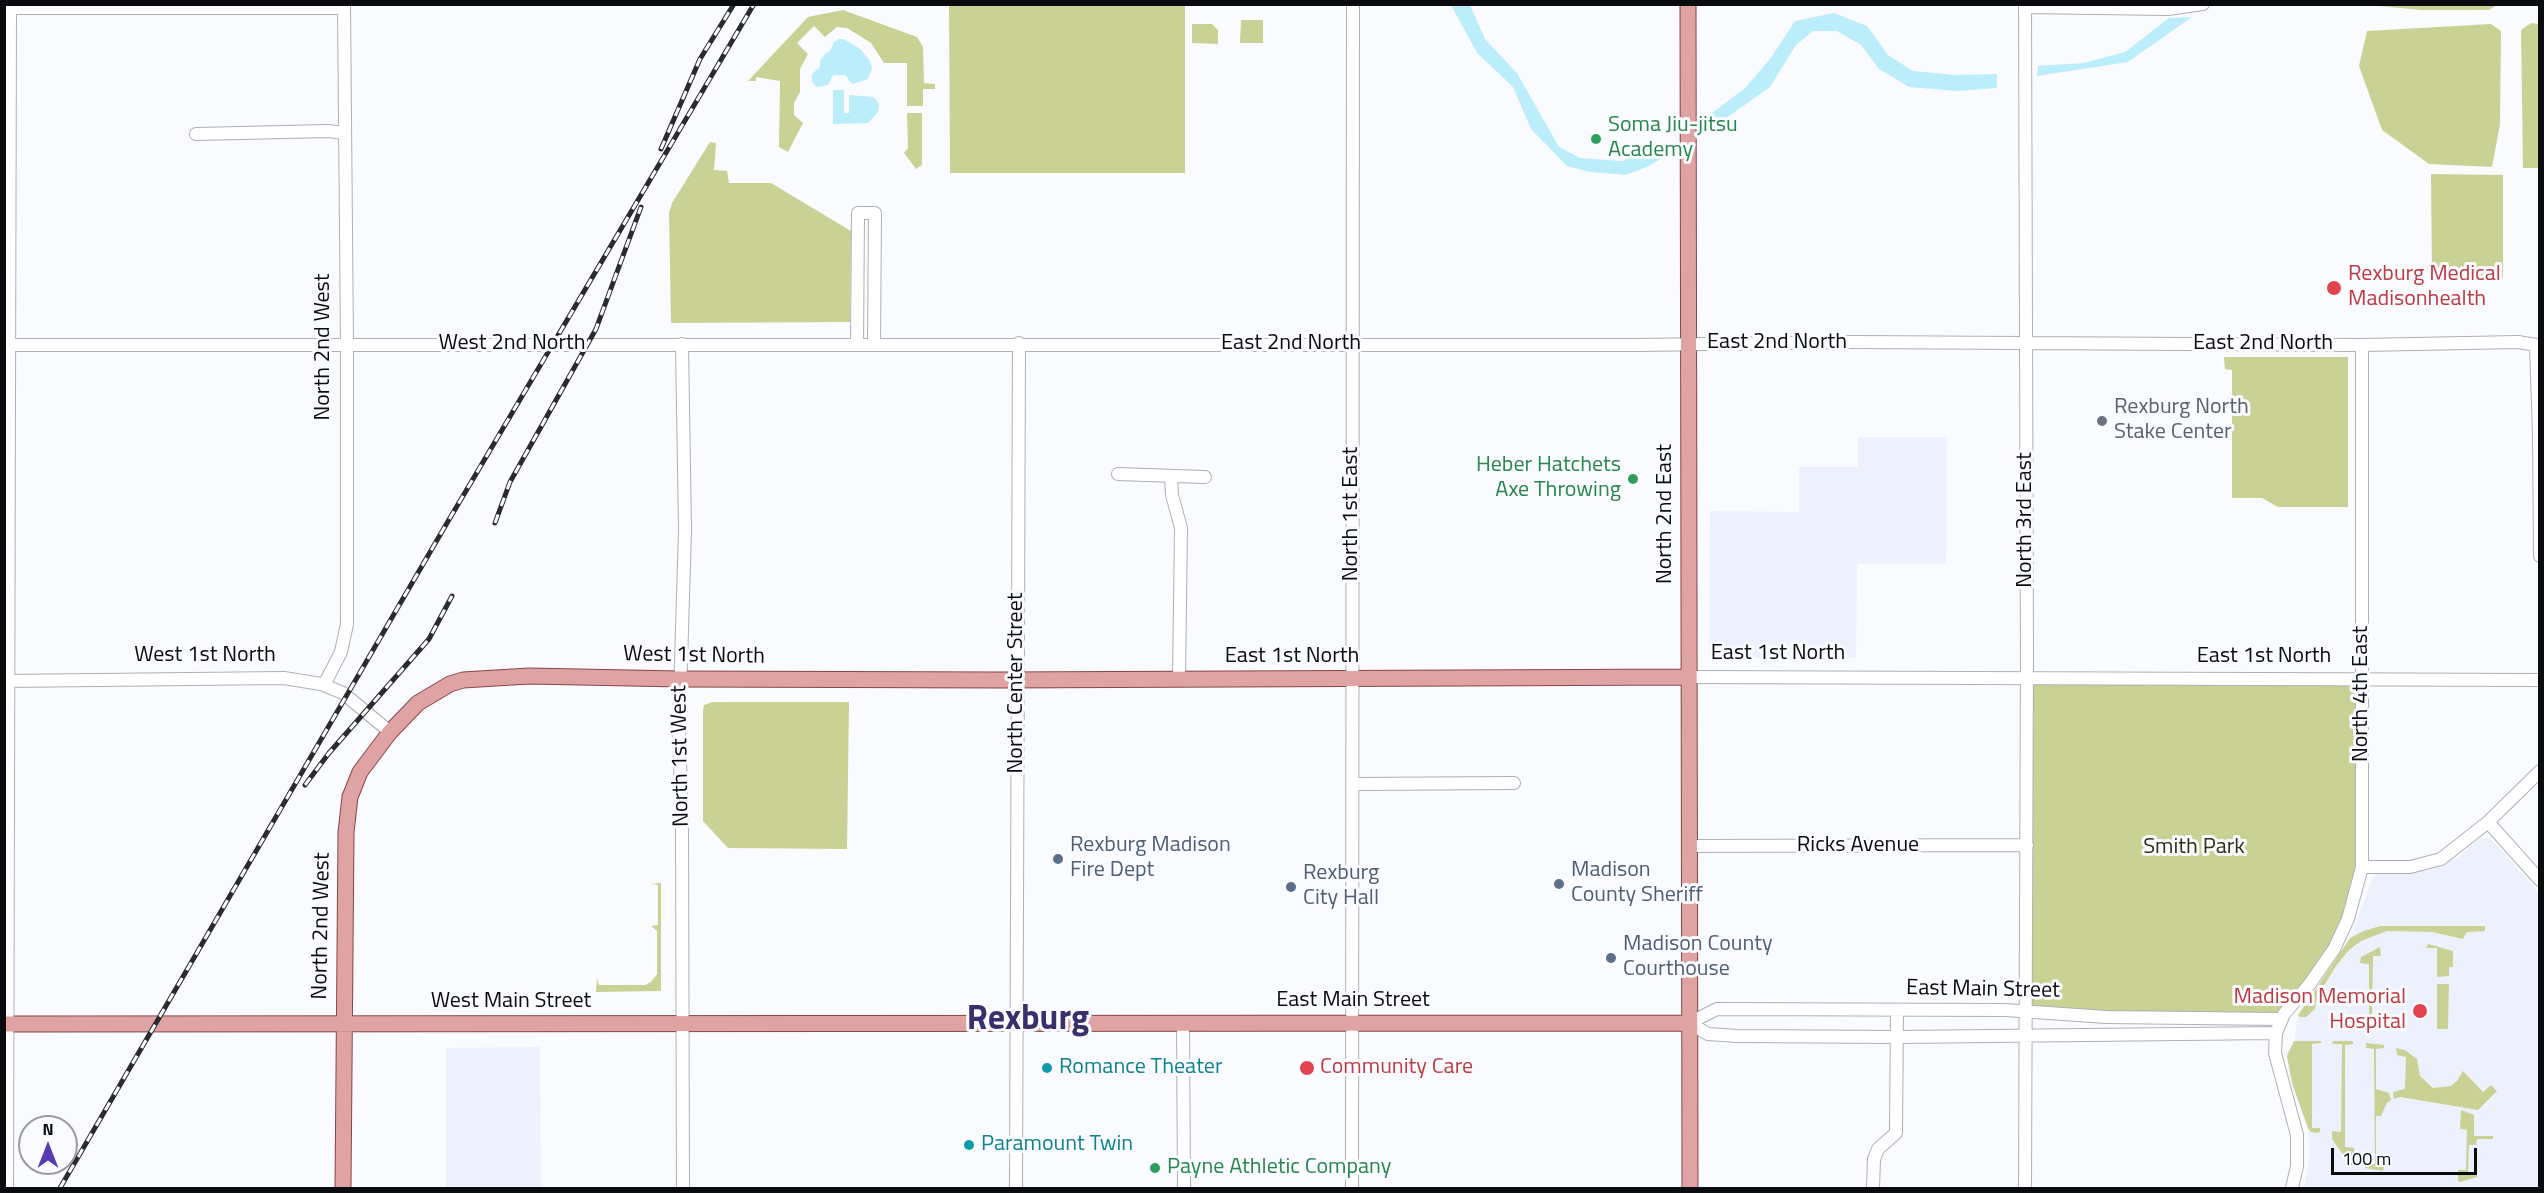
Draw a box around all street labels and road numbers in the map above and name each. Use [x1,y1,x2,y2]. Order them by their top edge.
street label: North 2nd West [311,273,337,421]
street label: East 2nd North [1707,330,1847,356]
street label: West 2nd North [438,331,586,357]
street label: East 2nd North [1221,331,1361,357]
street label: East 2nd North [2193,331,2333,357]
street label: North 2nd East [1653,444,1679,584]
street label: North 1st East [1339,447,1365,581]
street label: North 3rd East [2013,452,2039,588]
street label: North Center Street [1004,593,1030,773]
street label: North 4th East [2349,626,2375,762]
street label: East 1st North [1711,641,1845,667]
street label: West 1st North [623,642,765,670]
street label: West 1st North [134,643,276,669]
street label: East 1st North [1225,644,1359,670]
street label: East 1st North [2197,644,2331,670]
street label: North 1st West [667,685,695,827]
street label: Ricks Avenue [1797,833,1919,859]
street label: North 2nd West [308,852,336,1000]
street label: East Main Street [1906,975,2060,1005]
street label: East Main Street [1276,988,1430,1014]
street label: West Main Street [431,989,591,1015]

